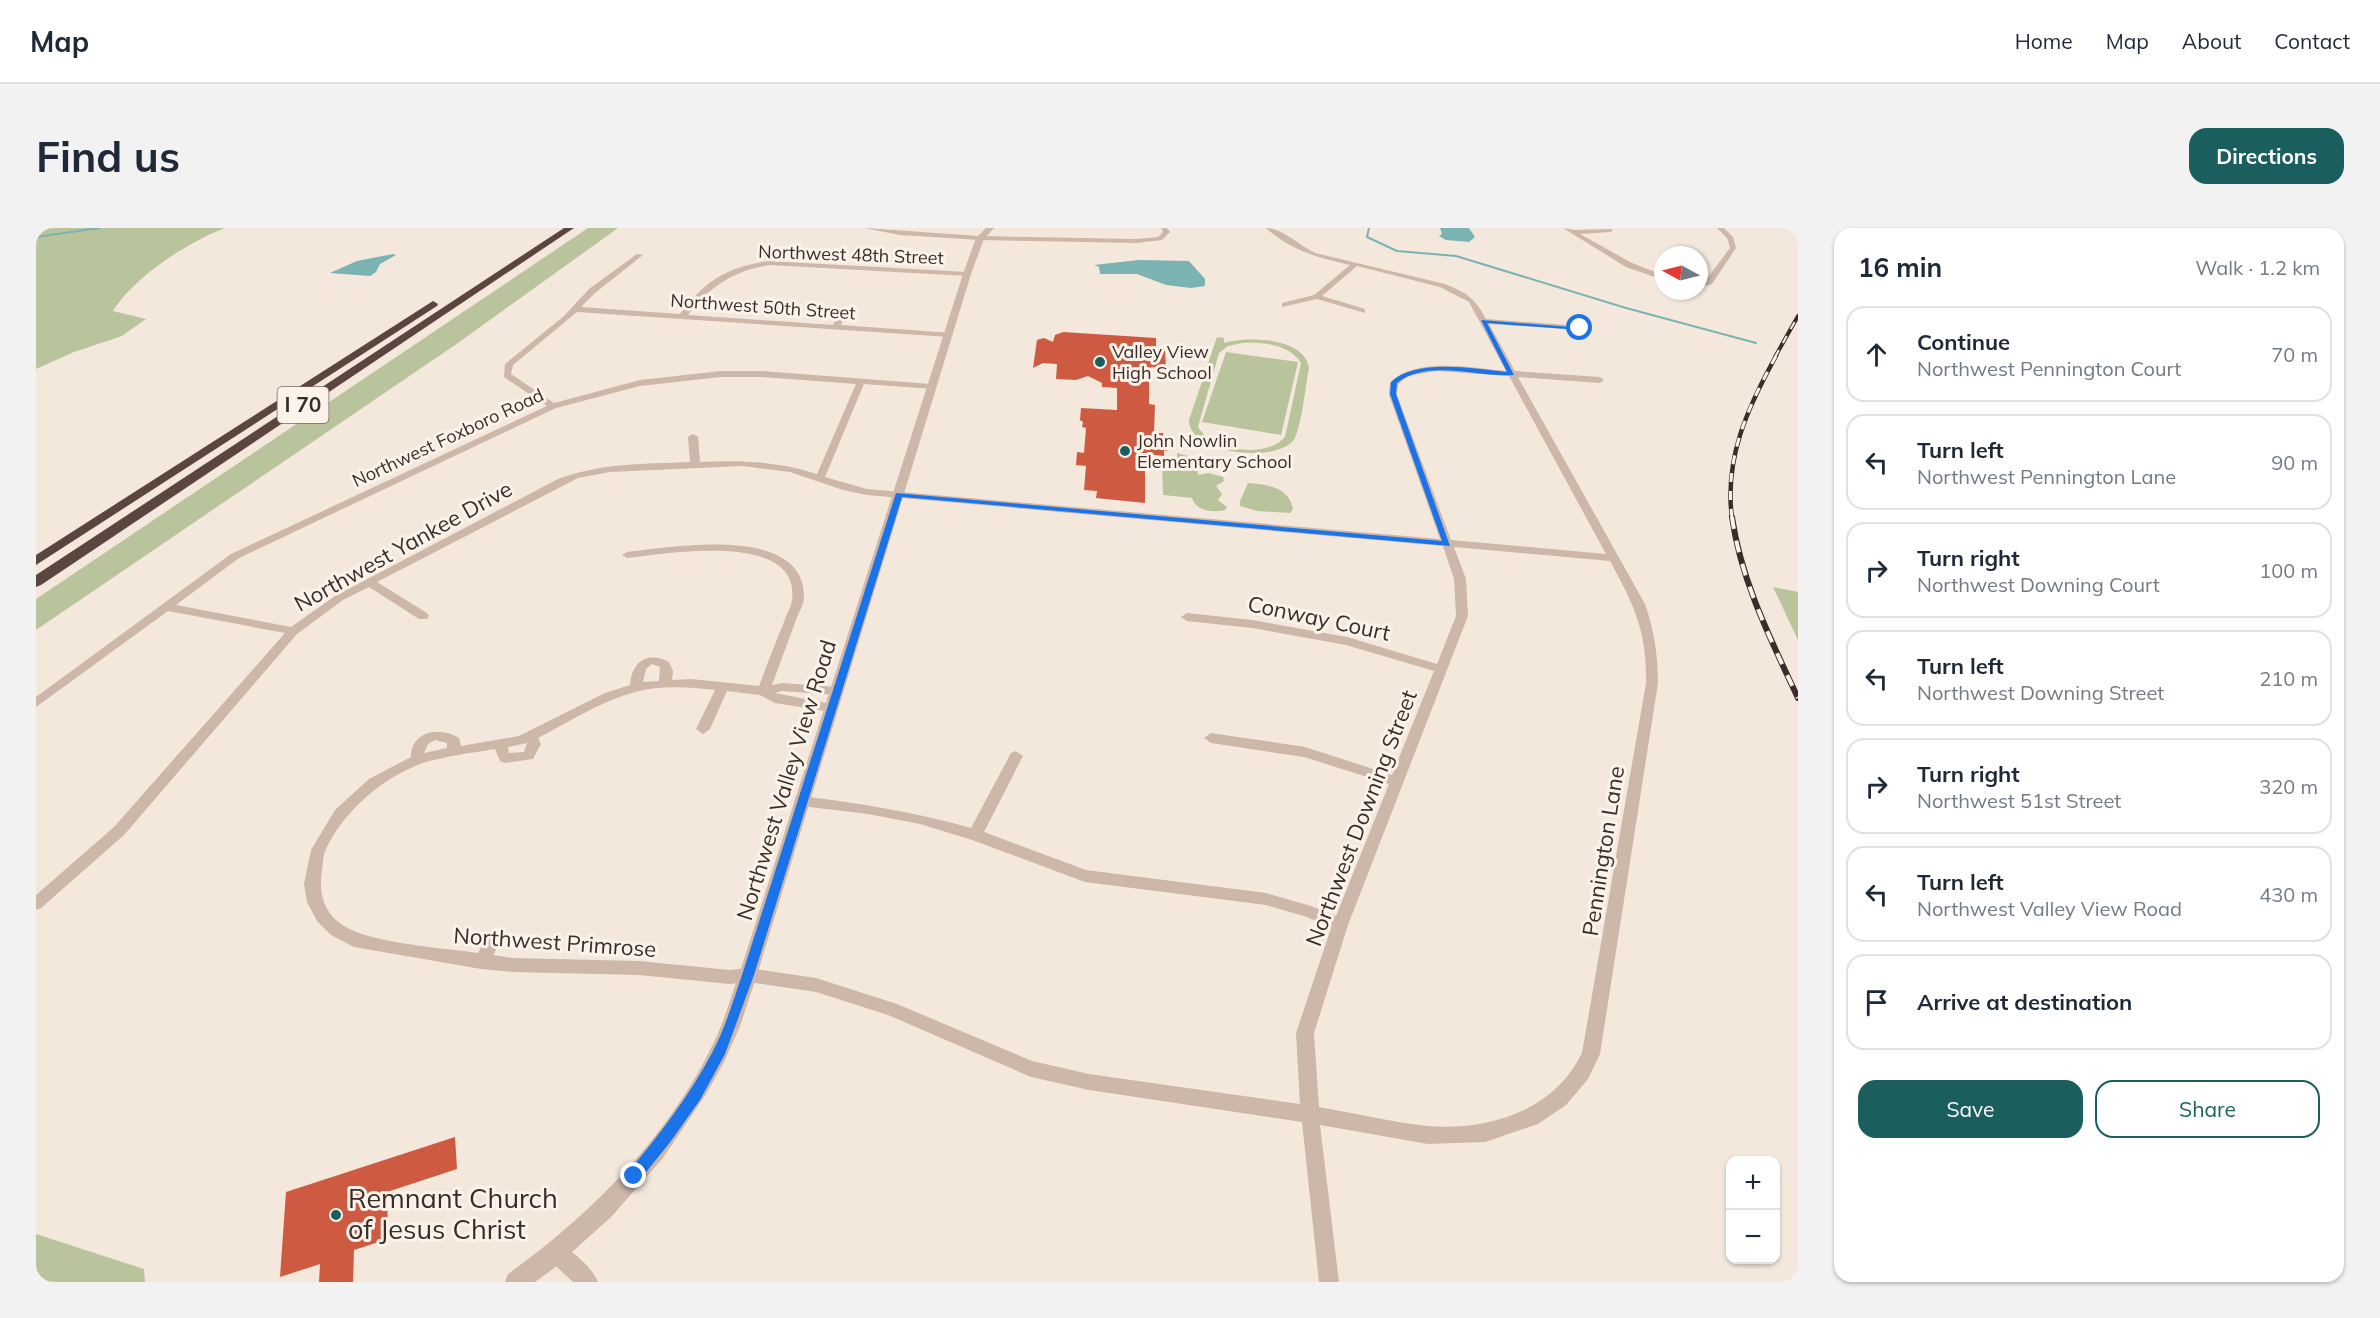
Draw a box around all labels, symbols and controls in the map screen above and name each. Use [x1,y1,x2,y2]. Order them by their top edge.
text: Map [30,24,89,59]
text: Home [2015,28,2073,54]
text: Map [2106,28,2149,54]
text: About [2182,28,2241,54]
text: Contact [2274,28,2350,54]
button: Directions [2189,128,2344,184]
text: Find us [36,130,180,183]
street label: Northwest 48th Street [758,240,944,269]
north arrow [1654,246,1708,300]
text: 16 min [1858,251,1942,284]
text: Walk · 1.2 km [2195,255,2320,280]
street label: Northwest 50th Street [670,289,856,324]
route start [1566,314,1592,340]
text: Continue [1917,328,2010,356]
icon: ahead [1860,338,1893,371]
place label: Valley View High School [1112,340,1212,384]
text: 70 m [2271,342,2318,367]
marker: Valley View High School [1093,355,1107,369]
text: Northwest Pennington Court [1917,356,2181,381]
street label: Northwest Foxboro Road [348,383,547,492]
road number: I 70 [278,387,328,423]
place label: John Nowlin Elementary School [1137,429,1292,473]
text: Turn left [1917,436,2004,464]
marker: John Nowlin Elementary School [1118,444,1132,458]
icon: left [1860,446,1893,479]
text: 90 m [2271,450,2318,475]
text: Northwest Pennington Lane [1917,464,2176,489]
street label: Northwest Yankee Drive [289,474,517,618]
text: Turn right [1917,544,2020,572]
icon: right [1860,554,1893,587]
text: 100 m [2259,558,2318,583]
text: Northwest Downing Court [1917,572,2160,597]
street label: Conway Court [1245,589,1393,647]
street label: Northwest Valley View Road [730,637,842,923]
text: Turn left [1917,652,2004,680]
icon: left [1860,662,1893,695]
text: 210 m [2259,666,2318,691]
text: Northwest Downing Street [1917,680,2164,705]
street label: Northwest Downing Street [1299,686,1423,950]
text: Turn right [1917,760,2020,788]
street label: Pennington Lane [1576,764,1630,938]
icon: right [1860,770,1893,803]
text: 320 m [2259,774,2318,799]
text: Northwest 51st Street [1917,788,2121,813]
text: Turn left [1917,868,2004,896]
icon: left [1860,878,1893,911]
text: 430 m [2259,882,2318,907]
text: Northwest Valley View Road [1917,896,2182,921]
street label: Northwest Primrose [453,921,657,963]
icon: arrive [1860,986,1893,1019]
text: Arrive at destination [1917,988,2132,1016]
button: Save [1858,1080,2083,1138]
button: Share [2095,1080,2320,1138]
map controls [1726,1156,1780,1264]
button: + [1726,1156,1780,1210]
route end [620,1162,646,1188]
place label: Remnant Church of Jesus Christ [348,1181,558,1246]
marker: Remnant Church of Jesus Christ [329,1208,343,1222]
button: − [1726,1210,1780,1264]

